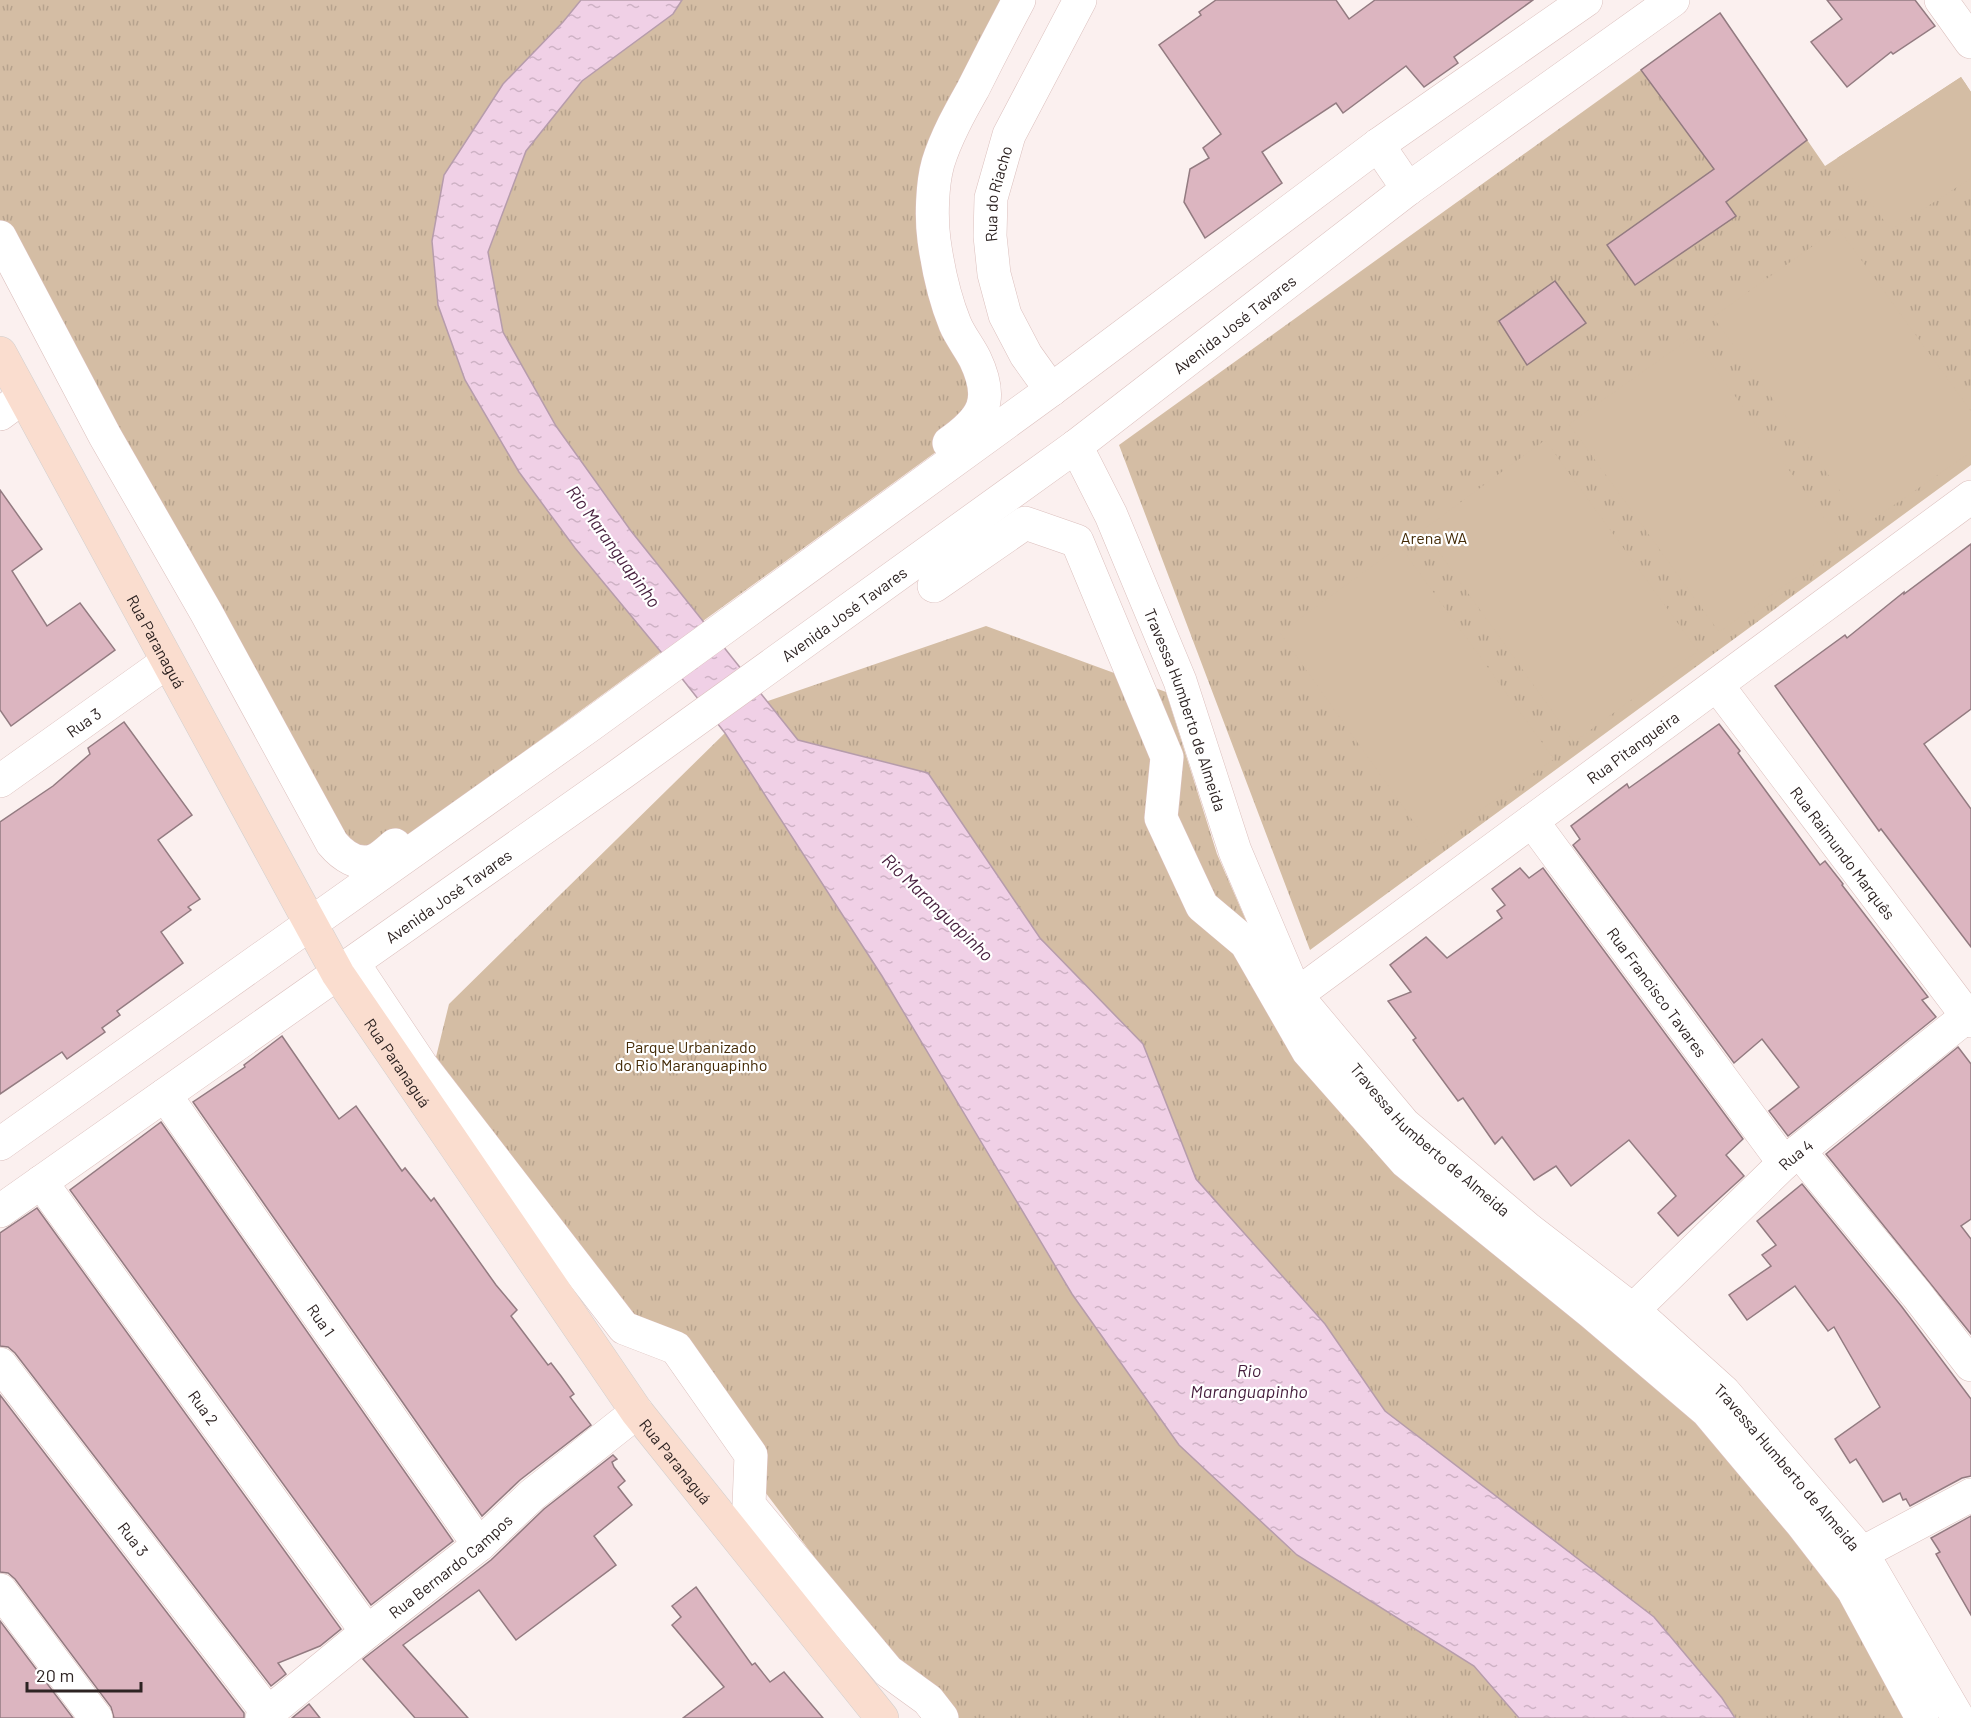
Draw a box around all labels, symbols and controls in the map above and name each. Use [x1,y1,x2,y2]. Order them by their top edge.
street label: Rua do Riacho [980,143,1015,243]
street label: Avenida José Tavares [1169,270,1299,377]
water label: Rio Maranguapinho [562,481,666,611]
park label: Arena WA [1401,528,1467,547]
street label: Avenida José Tavares [777,562,910,665]
street label: Rua Paranaguá [124,591,190,691]
street label: Travessa Humberto de Almeida [1141,605,1231,813]
street label: Rua 3 [62,703,104,741]
street label: Rua Pitangueira [1583,707,1682,787]
street label: Rua Raimundo Marquês [1787,782,1900,923]
street label: Avenida José Tavares [381,845,515,946]
water label: Rio Maranguapinho [878,848,998,966]
street label: Rua Francisco Tavares [1604,923,1712,1060]
street label: Rua Paranaguá [361,1014,435,1110]
park label: Parque Urbanizado do Rio Maranguapinho [615,1037,767,1074]
street label: Travessa Humberto de Almeida [1347,1059,1514,1220]
street label: Rua 4 [1774,1135,1816,1173]
street label: Rua 1 [304,1300,340,1340]
water label: Rio Maranguapinho [1190,1359,1308,1402]
street label: Travessa Humberto de Almeida [1711,1379,1865,1554]
street label: Rua 2 [185,1386,223,1428]
street label: Rua Paranaguá [636,1415,716,1507]
street label: Rua Bernardo Campos [384,1510,516,1621]
street label: Rua 3 [115,1518,153,1559]
scale bar [27,1655,141,1693]
text: 20 m [36,1664,74,1686]

